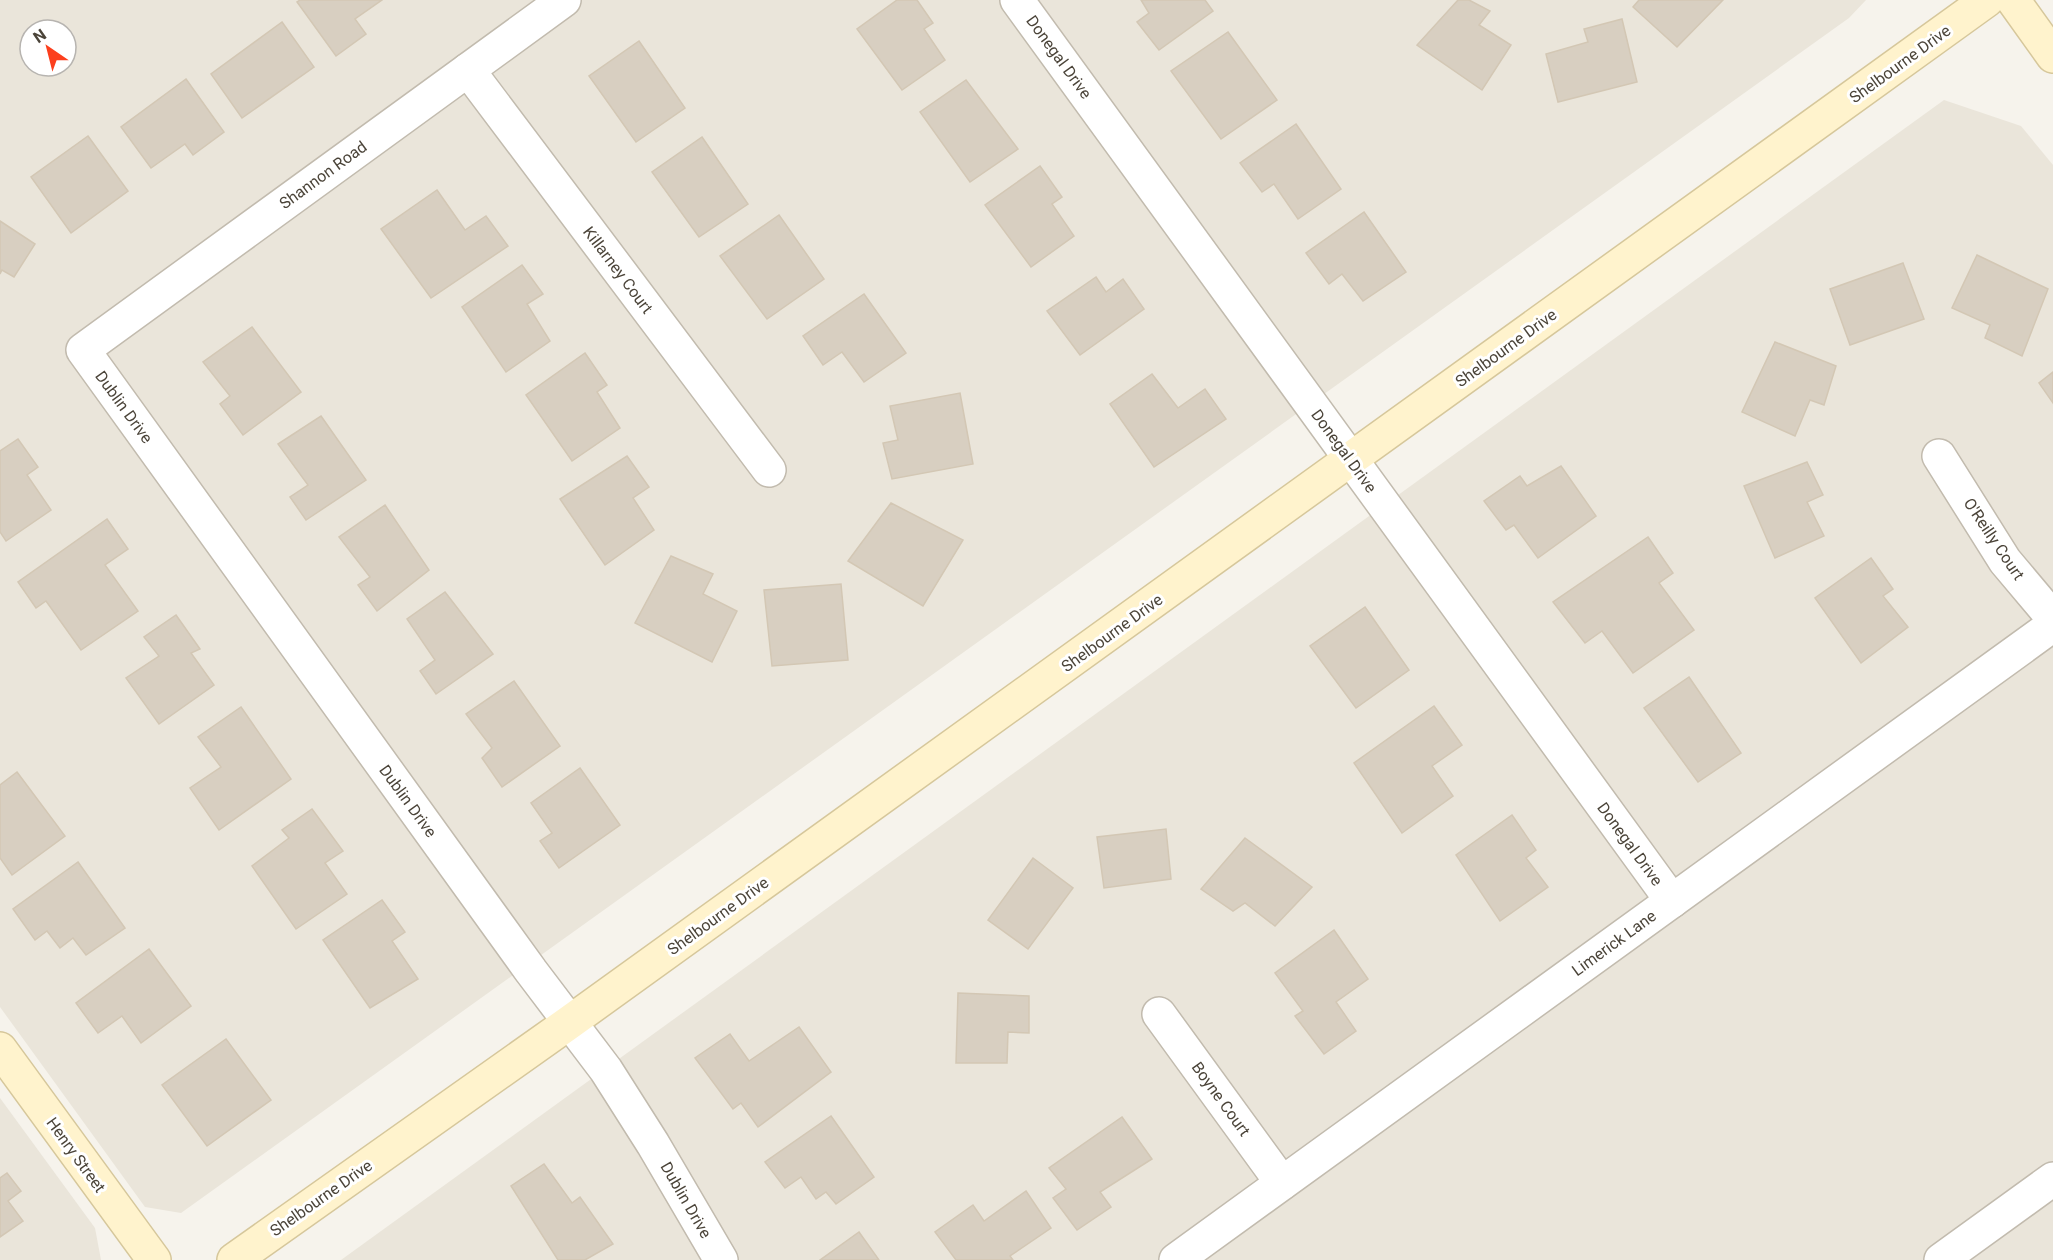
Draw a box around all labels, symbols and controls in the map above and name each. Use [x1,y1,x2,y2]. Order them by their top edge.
street label: Donegal Drive [1022,12,1096,102]
north arrow [18,18,78,78]
street label: Shelbourne Drive [1846,21,1954,107]
text: N [30,25,50,47]
street label: Shannon Road [276,137,370,213]
street label: Killarney Court [579,223,657,317]
street label: Shelbourne Drive [1452,305,1560,391]
street label: Dublin Drive [91,367,157,447]
street label: Donegal Drive [1307,406,1381,496]
street label: O'Reilly Court [1960,494,2028,584]
street label: Shelbourne Drive [1058,590,1166,676]
street label: Dublin Drive [375,761,441,841]
street label: Donegal Drive [1593,799,1667,889]
street label: Shelbourne Drive [664,873,772,959]
street label: Limerick Lane [1568,906,1660,980]
street label: Boyne Court [1188,1058,1254,1140]
street label: Henry Street [42,1114,110,1196]
street label: Shelbourne Drive [266,1156,376,1240]
street label: Dublin Drive [657,1159,715,1241]

